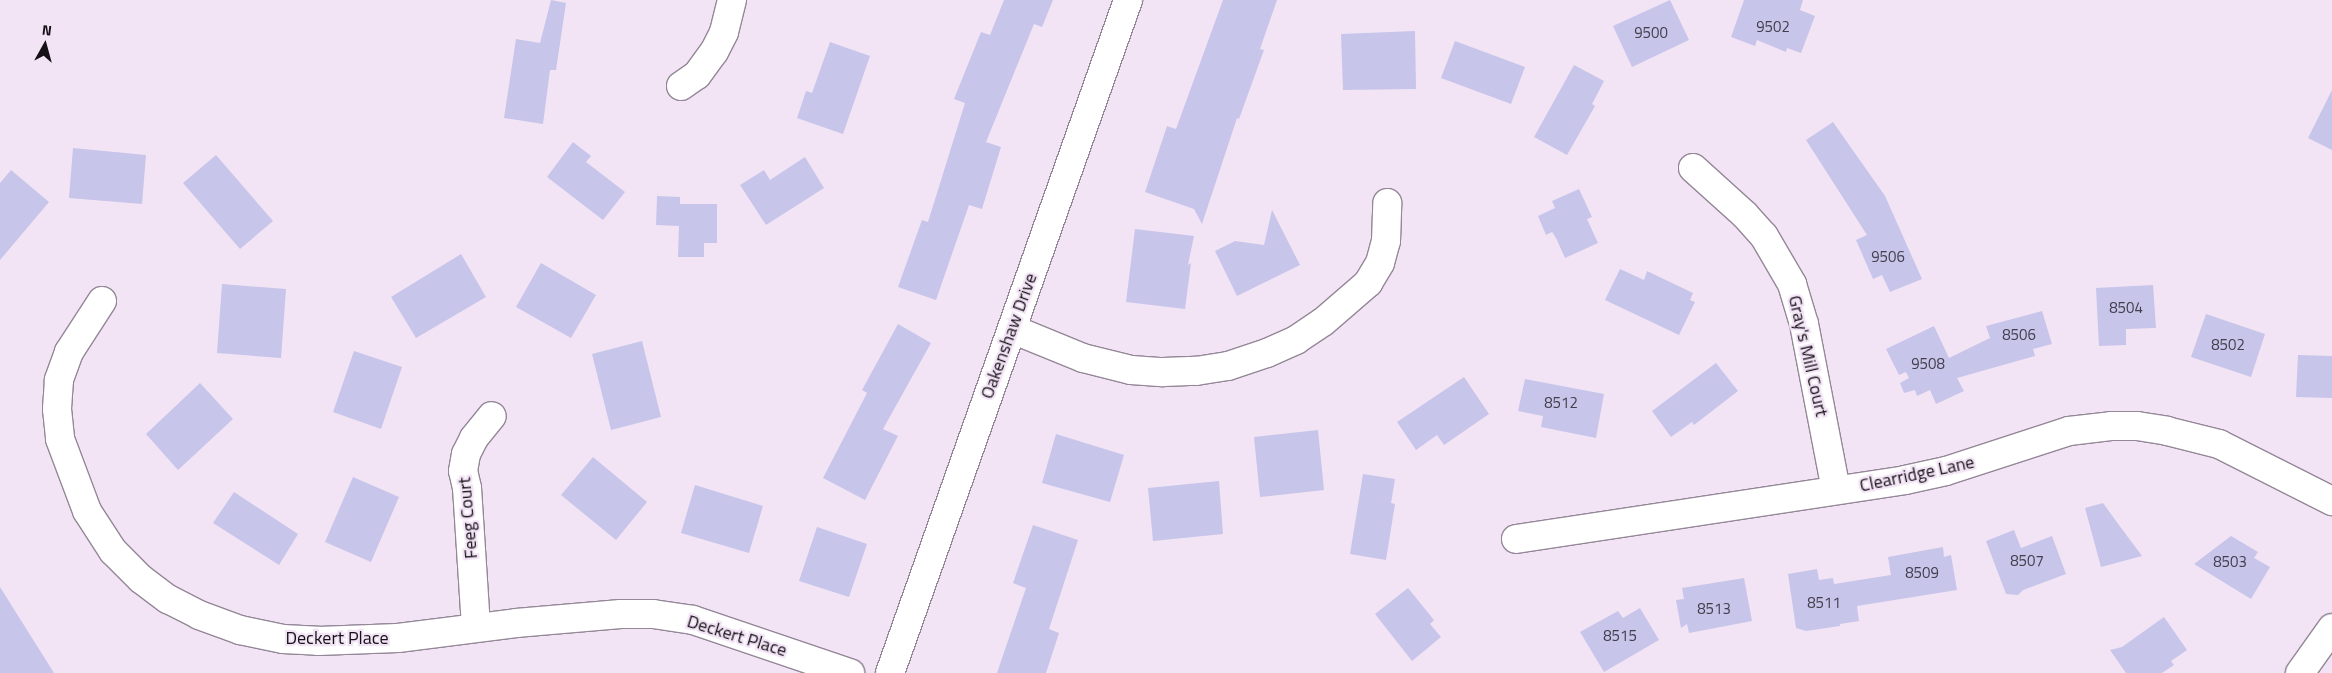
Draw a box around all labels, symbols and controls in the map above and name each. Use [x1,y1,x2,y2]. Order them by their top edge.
house number: 9502 [1756,18,1790,36]
text: N [41,19,53,41]
north arrow [20,20,70,70]
house number: 9500 [1634,24,1668,42]
house number: 9506 [1871,248,1905,266]
street label: Oakenshaw Drive [976,270,1042,402]
street label: Gray's Mill Court [1784,293,1832,419]
house number: 8504 [2109,299,2143,317]
house number: 8506 [2002,326,2036,344]
house number: 8502 [2211,336,2245,354]
house number: 9508 [1911,355,1945,373]
house number: 8512 [1544,394,1578,412]
street label: Clearridge Lane [1858,451,1976,497]
street label: Feeg Court [454,476,482,560]
house number: 8507 [2010,552,2044,570]
house number: 8503 [2213,553,2247,571]
house number: 8509 [1905,564,1939,582]
house number: 8511 [1807,594,1841,612]
house number: 8513 [1697,600,1731,618]
street label: Deckert Place [684,611,790,661]
street label: Deckert Place [285,627,389,649]
house number: 8515 [1603,627,1637,645]

